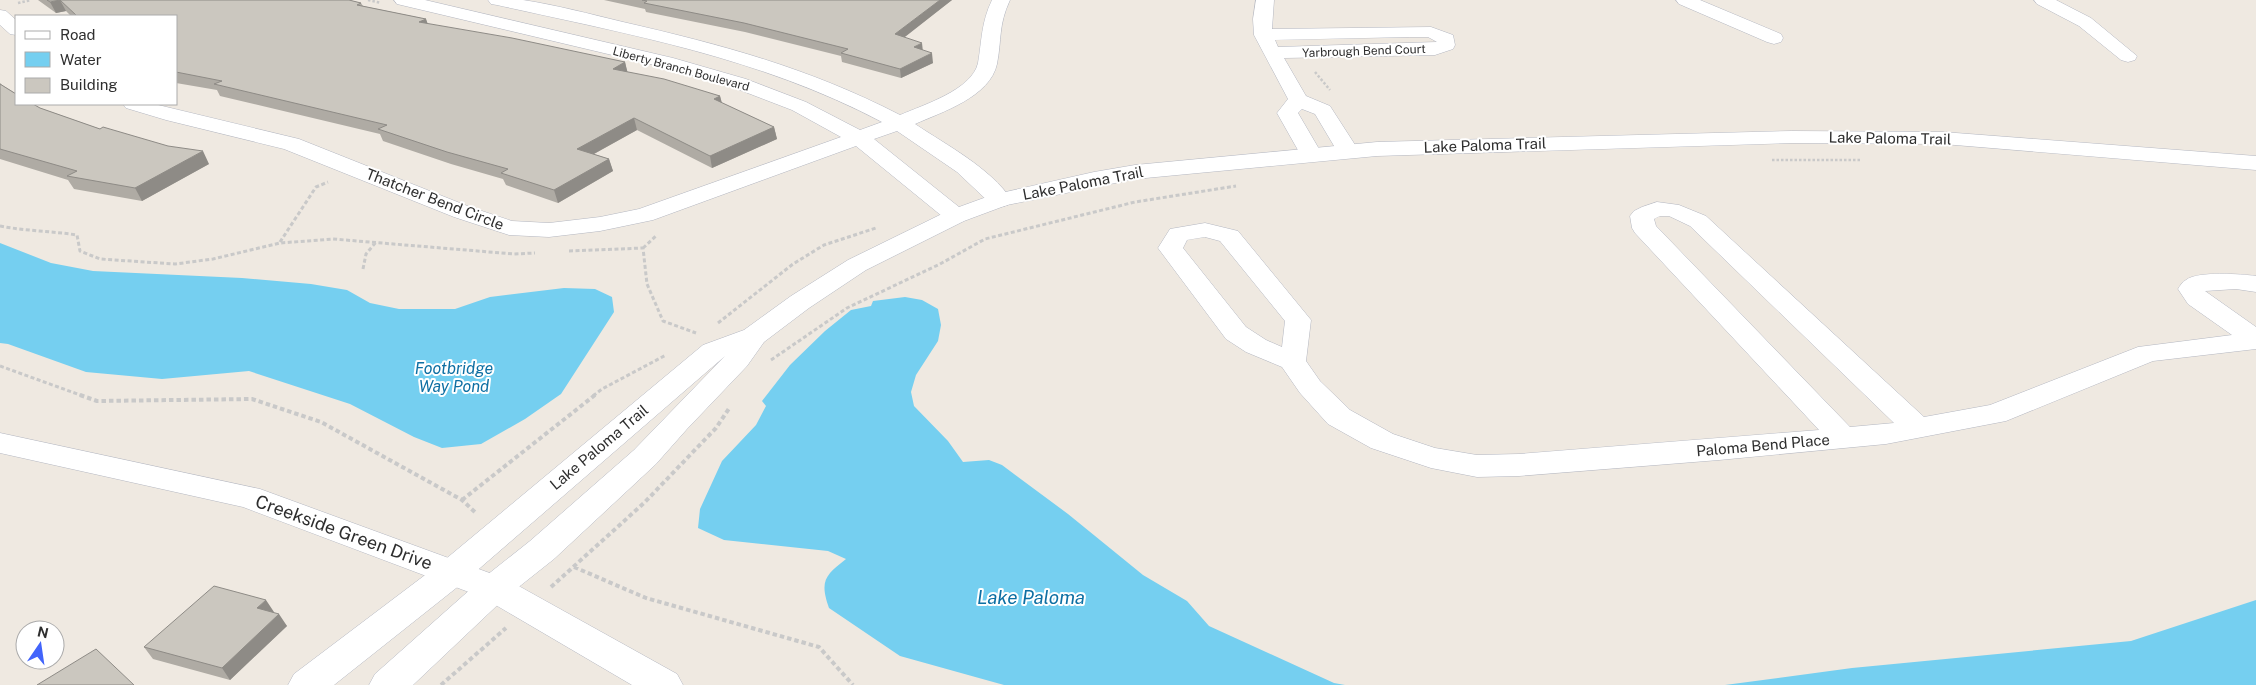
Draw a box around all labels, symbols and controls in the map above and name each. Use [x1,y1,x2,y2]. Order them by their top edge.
legend [15,15,178,105]
text: Road [60,26,96,43]
street label: Yarbrough Bend Court [1302,42,1426,60]
street label: Liberty Branch Boulevard [611,44,751,94]
text: Water [60,51,102,68]
text: Building [60,76,118,93]
street label: Lake Paloma Trail [1828,128,1952,148]
street label: Lake Paloma Trail [1423,134,1547,156]
street label: Lake Paloma Trail [1021,163,1145,203]
street label: Thatcher Bend Circle [364,165,506,233]
water label: Footbridge Way Pond [415,359,493,396]
street label: Lake Paloma Trail [547,401,651,493]
street label: Paloma Bend Place [1696,431,1830,459]
street label: Creekside Green Drive [253,490,435,574]
water label: Lake Paloma [977,586,1085,608]
north arrow [15,620,65,670]
text: N [36,623,50,641]

